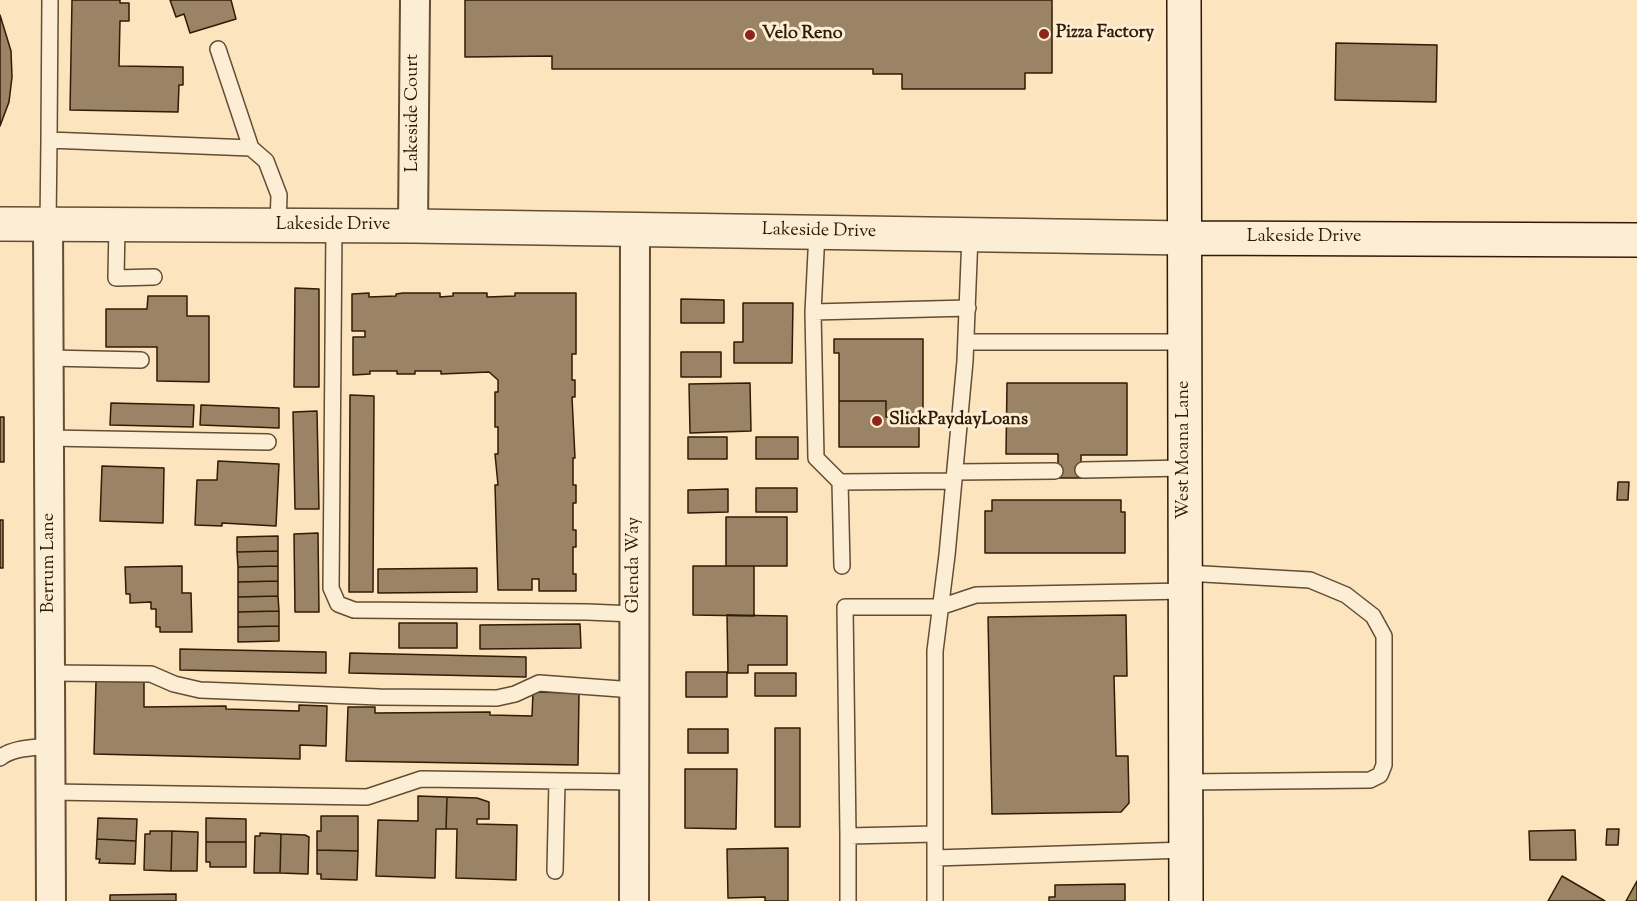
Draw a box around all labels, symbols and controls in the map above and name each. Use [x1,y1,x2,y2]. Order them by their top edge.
place label: Pizza Factory [1056,23,1154,45]
place label: Velo Reno [762,24,843,46]
marker: Pizza Factory [1037,27,1051,41]
marker: Velo Reno [743,28,757,42]
street label: Lakeside Court [403,54,425,172]
street label: Lakeside Drive [276,215,390,237]
street label: Lakeside Drive [762,220,876,244]
street label: Lakeside Drive [1247,227,1361,249]
street label: West Moana Lane [1174,381,1196,519]
place label: SlickPaydayLoans [889,410,1028,432]
marker: SlickPaydayLoans [870,414,884,428]
street label: Berrum Lane [39,513,61,613]
street label: Glenda Way [624,517,646,613]

